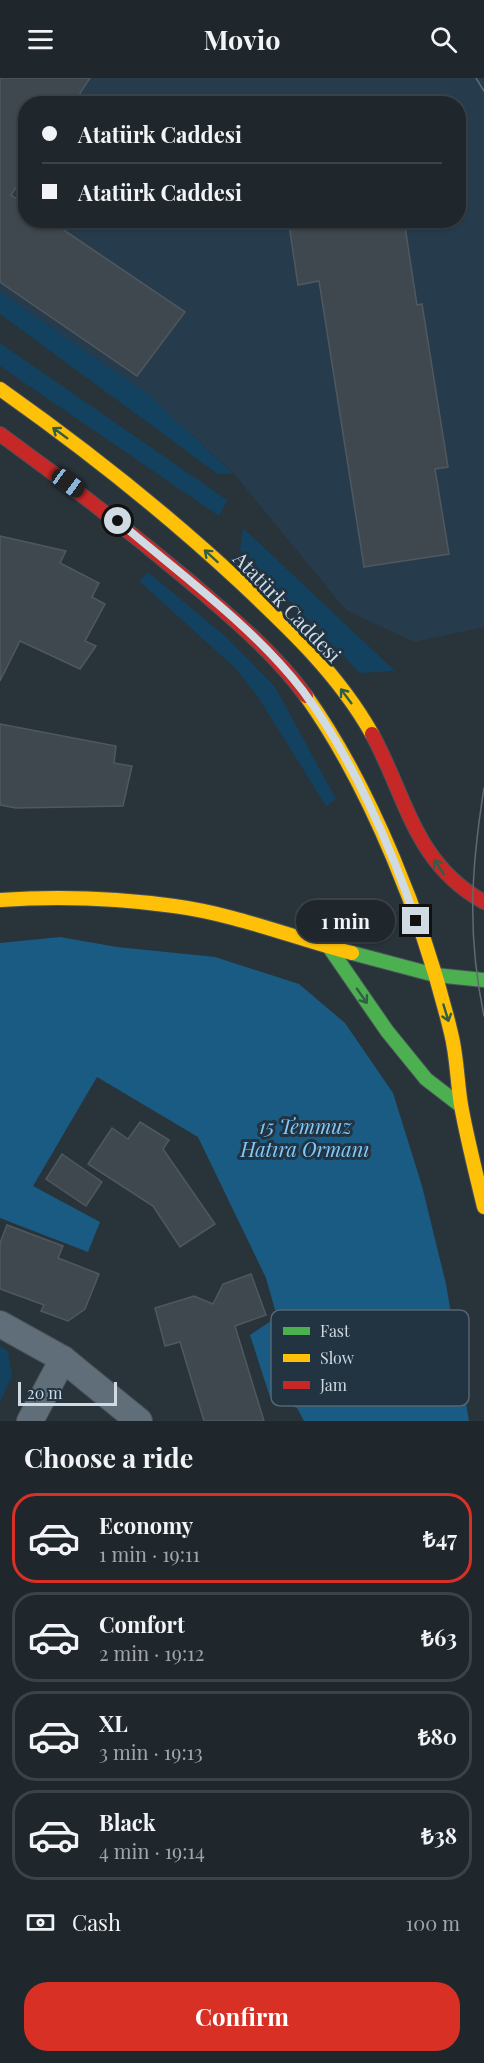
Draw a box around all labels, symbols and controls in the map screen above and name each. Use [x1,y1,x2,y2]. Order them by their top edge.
text: Movio [204,21,280,57]
icon: menu [24,23,57,56]
icon: search [427,23,460,56]
text: Atatürk Caddesi [78,119,242,149]
text: Atatürk Caddesi [78,177,242,207]
one-way arrow [53,426,69,439]
car [48,465,88,501]
route start [104,507,131,534]
street label: Atatürk Caddesi [227,544,348,667]
one-way arrow [204,549,219,563]
one-way arrow [339,689,352,705]
one-way arrow [432,859,444,876]
callout: 1 min [296,900,395,942]
text: 1 min [321,907,370,934]
route end [402,907,429,934]
one-way arrow [356,987,368,1003]
one-way arrow [441,1003,452,1022]
park label: 15 Temmuz Hatıra Ormanı [240,1112,369,1162]
legend [271,1310,469,1406]
text: Fast [320,1320,350,1341]
text: Slow [320,1347,355,1368]
text: Jam [319,1374,347,1395]
scale bar [18,1379,117,1406]
text: 20 m [27,1382,62,1403]
text: Choose a ride [24,1439,193,1475]
text: Economy [99,1510,193,1540]
icon: car [27,1511,81,1565]
text: ₺47 [423,1523,457,1553]
text: 1 min · 19:11 [99,1540,200,1567]
text: Comfort [99,1609,185,1639]
icon: car [27,1610,81,1664]
text: ₺63 [421,1622,457,1652]
text: 2 min · 19:12 [99,1639,204,1666]
text: XL [99,1708,128,1738]
icon: car [27,1709,81,1763]
text: ₺80 [418,1721,457,1751]
text: 3 min · 19:13 [99,1738,203,1765]
text: Black [99,1807,156,1837]
icon: car [27,1808,81,1862]
text: ₺38 [421,1820,457,1850]
text: 4 min · 19:14 [99,1837,205,1864]
icon: cash [24,1906,57,1939]
text: Cash [72,1907,121,1937]
text: 100 m [406,1909,460,1936]
button: Confirm [24,1982,460,2051]

